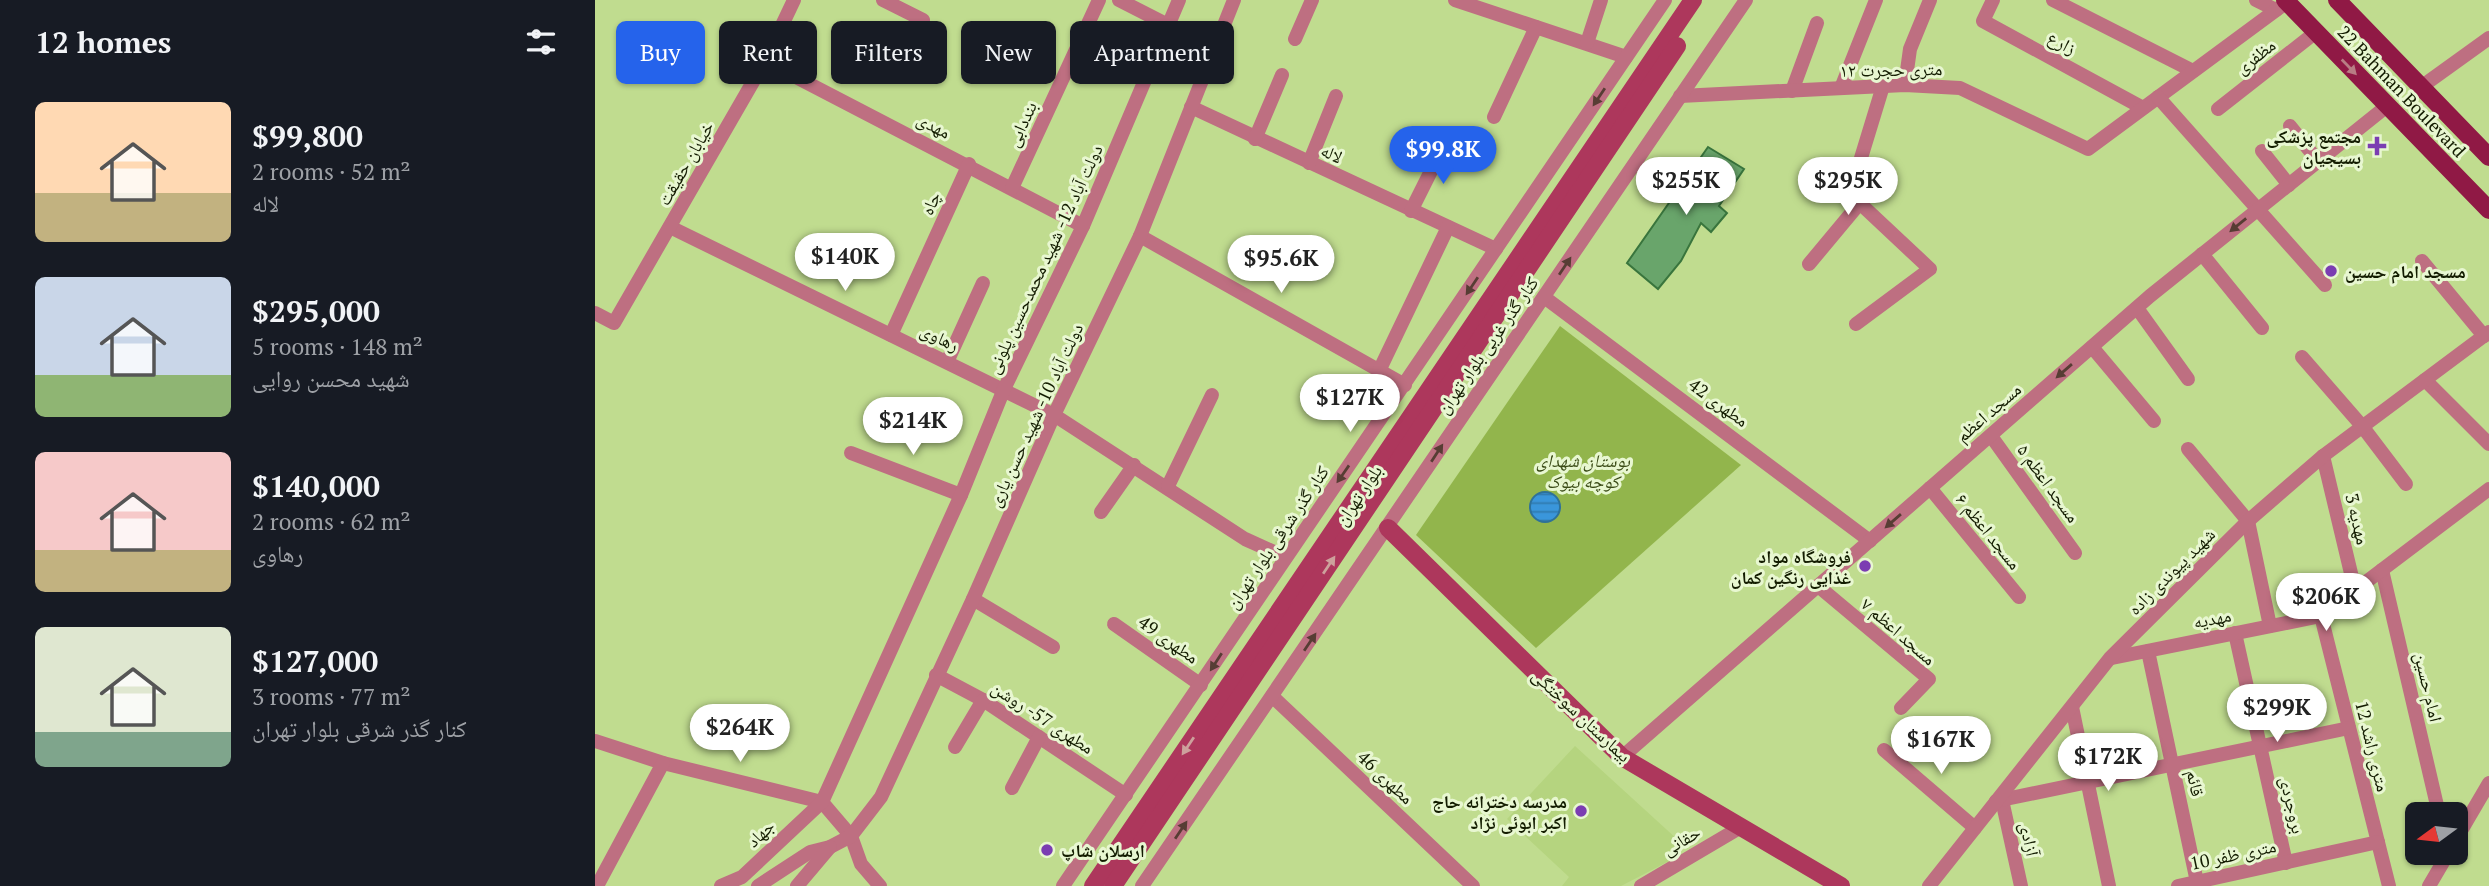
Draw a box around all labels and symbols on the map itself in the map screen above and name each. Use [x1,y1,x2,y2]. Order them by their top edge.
street label: 22 Bahman Boulevard [2333,20,2471,162]
street label: زارع [2044,25,2081,59]
street label: مظفری [2230,33,2280,79]
street label: ۱۲ متری حجرت [1839,56,1943,82]
one-way arrow [2341,58,2358,75]
one-way arrow [1592,88,1606,106]
street label: بنددابی [1000,97,1042,151]
street label: مهدی [913,106,955,144]
street label: خیابان حقیقت [651,117,719,209]
place label: مجتمع پزشکی بسیجیان [2267,124,2361,169]
pin: $99.8K [1386,127,1500,186]
marker: مجتمع پزشکی بسیجیان [2367,136,2387,156]
street label: لاله [1317,138,1347,168]
street label: دولت آباد 12- شهید محمدحسین پلونی [980,141,1108,378]
pin: $255K [1637,158,1735,217]
pin: $295K [1799,158,1897,217]
street label: چاه [914,187,946,219]
one-way arrow [2230,217,2247,232]
pin: $140K [796,233,894,293]
pin: $95.6K [1224,236,1338,295]
one-way arrow [1558,257,1572,275]
place label: مسجد امام حسین [2345,259,2466,284]
marker: مسجد امام حسین [2323,263,2339,279]
street label: کنار گذر غربی بلوار تهران [1431,271,1544,418]
one-way arrow [1465,276,1478,295]
street label: رهاوی [917,317,963,357]
street label: دولت آباد 10- شهید حسن یاری [982,319,1088,511]
one-way arrow [2055,363,2073,379]
street label: مطهری 42 [1684,372,1754,432]
pin: $127K [1301,374,1399,434]
street label: مسجد اعظم [1950,377,2026,448]
pin: $214K [864,398,962,457]
street label: مسجد اعظم ۵ [2012,439,2086,528]
one-way arrow [1430,444,1443,463]
park label: بوستان شهدای کوچه بیوک [1536,448,1631,493]
street label: کنار گذر شرقی بلوار تهران [1220,460,1334,613]
street label: بلوار تهران [1329,460,1387,530]
one-way arrow [1336,465,1350,483]
street label: مسجد اعظم ۶ [1950,488,2027,575]
street label: مهدیه 3 [2340,491,2376,547]
one-way arrow [1884,513,1902,529]
street label: شهید پیوندی زاده [2122,522,2220,620]
place label: فروشگاه مواد غذایی رنگین کمان [1731,544,1851,589]
one-way arrow [1322,556,1336,574]
marker: فروشگاه مواد غذایی رنگین کمان [1857,558,1873,574]
pin: $206K [2277,574,2375,633]
street label: مسجد اعظم ۷ [1856,592,1941,671]
street label: مهدیه [2191,603,2233,633]
street label: مطهری 49 [1134,610,1204,668]
one-way arrow [1303,632,1316,652]
street label: امام حسین [2408,650,2449,724]
one-way arrow [1209,653,1223,671]
street label: بیمارستان سوختگی [1527,663,1637,767]
street label: مطهری 57- روشن [987,675,1099,759]
pin: $299K [2228,684,2326,744]
street label: 12 متری راشد [2350,698,2396,794]
pin: $264K [691,704,789,764]
pin: $167K [1892,716,1990,776]
pin: $172K [2059,734,2157,793]
one-way arrow [1181,737,1195,755]
street label: مطهری 46 [1353,745,1419,809]
street label: قائم [2181,768,2211,799]
street label: بروجردی [2275,774,2311,836]
place label: مدرسه دخترانه حاج اکبر ابوئی نژاد [1432,789,1567,834]
north arrow [2405,802,2467,864]
marker: مدرسه دخترانه حاج اکبر ابوئی نژاد [1573,803,1589,819]
street label: جهاد [741,814,779,852]
street label: حقانی [1658,820,1704,860]
street label: آزادی [2015,820,2045,859]
one-way arrow [1174,821,1188,839]
street label: 10 متری ظفر [2188,833,2278,875]
place label: ارسلان شاپ [1061,838,1145,862]
marker: ارسلان شاپ [1039,842,1055,858]

